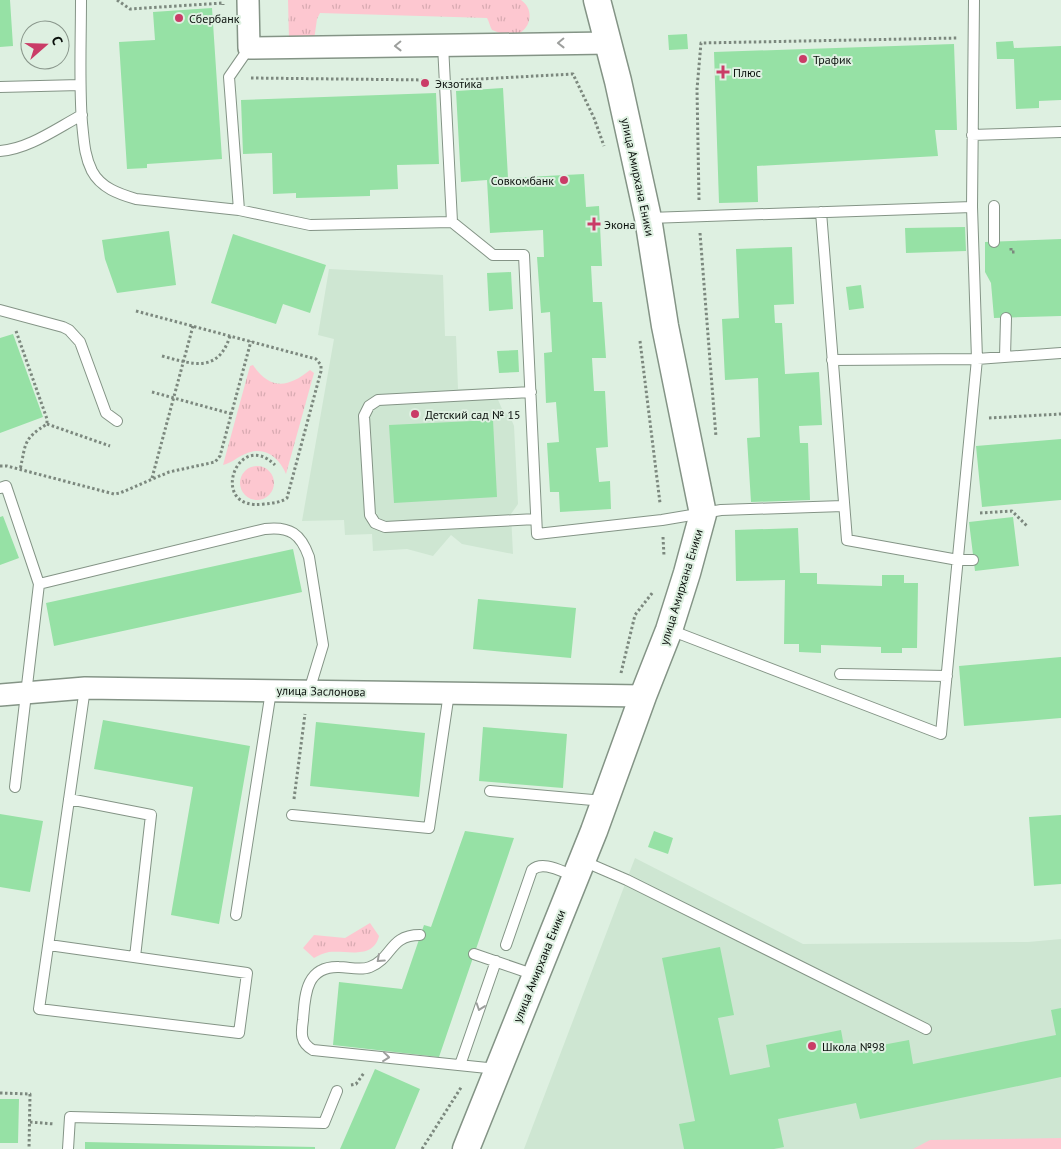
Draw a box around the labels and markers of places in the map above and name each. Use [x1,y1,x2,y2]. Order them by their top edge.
place label: Сбербанк [189,11,240,26]
marker: Сбербанк [173,12,185,24]
place label: Трафик [813,52,851,67]
marker: Трафик [797,53,809,65]
place label: Плюс [733,65,762,80]
marker: Плюс [717,66,729,78]
place label: Экзотика [435,76,482,91]
marker: Экзотика [419,77,431,89]
place label: Совкомбанк [491,173,554,188]
marker: Совкомбанк [558,174,570,186]
place label: Экона [604,217,635,232]
marker: Экона [588,218,600,230]
place label: Детский сад № 15 [425,407,521,422]
marker: Детский сад № 15 [409,408,421,420]
place label: Школа №98 [822,1039,885,1054]
marker: Школа №98 [806,1040,818,1052]

